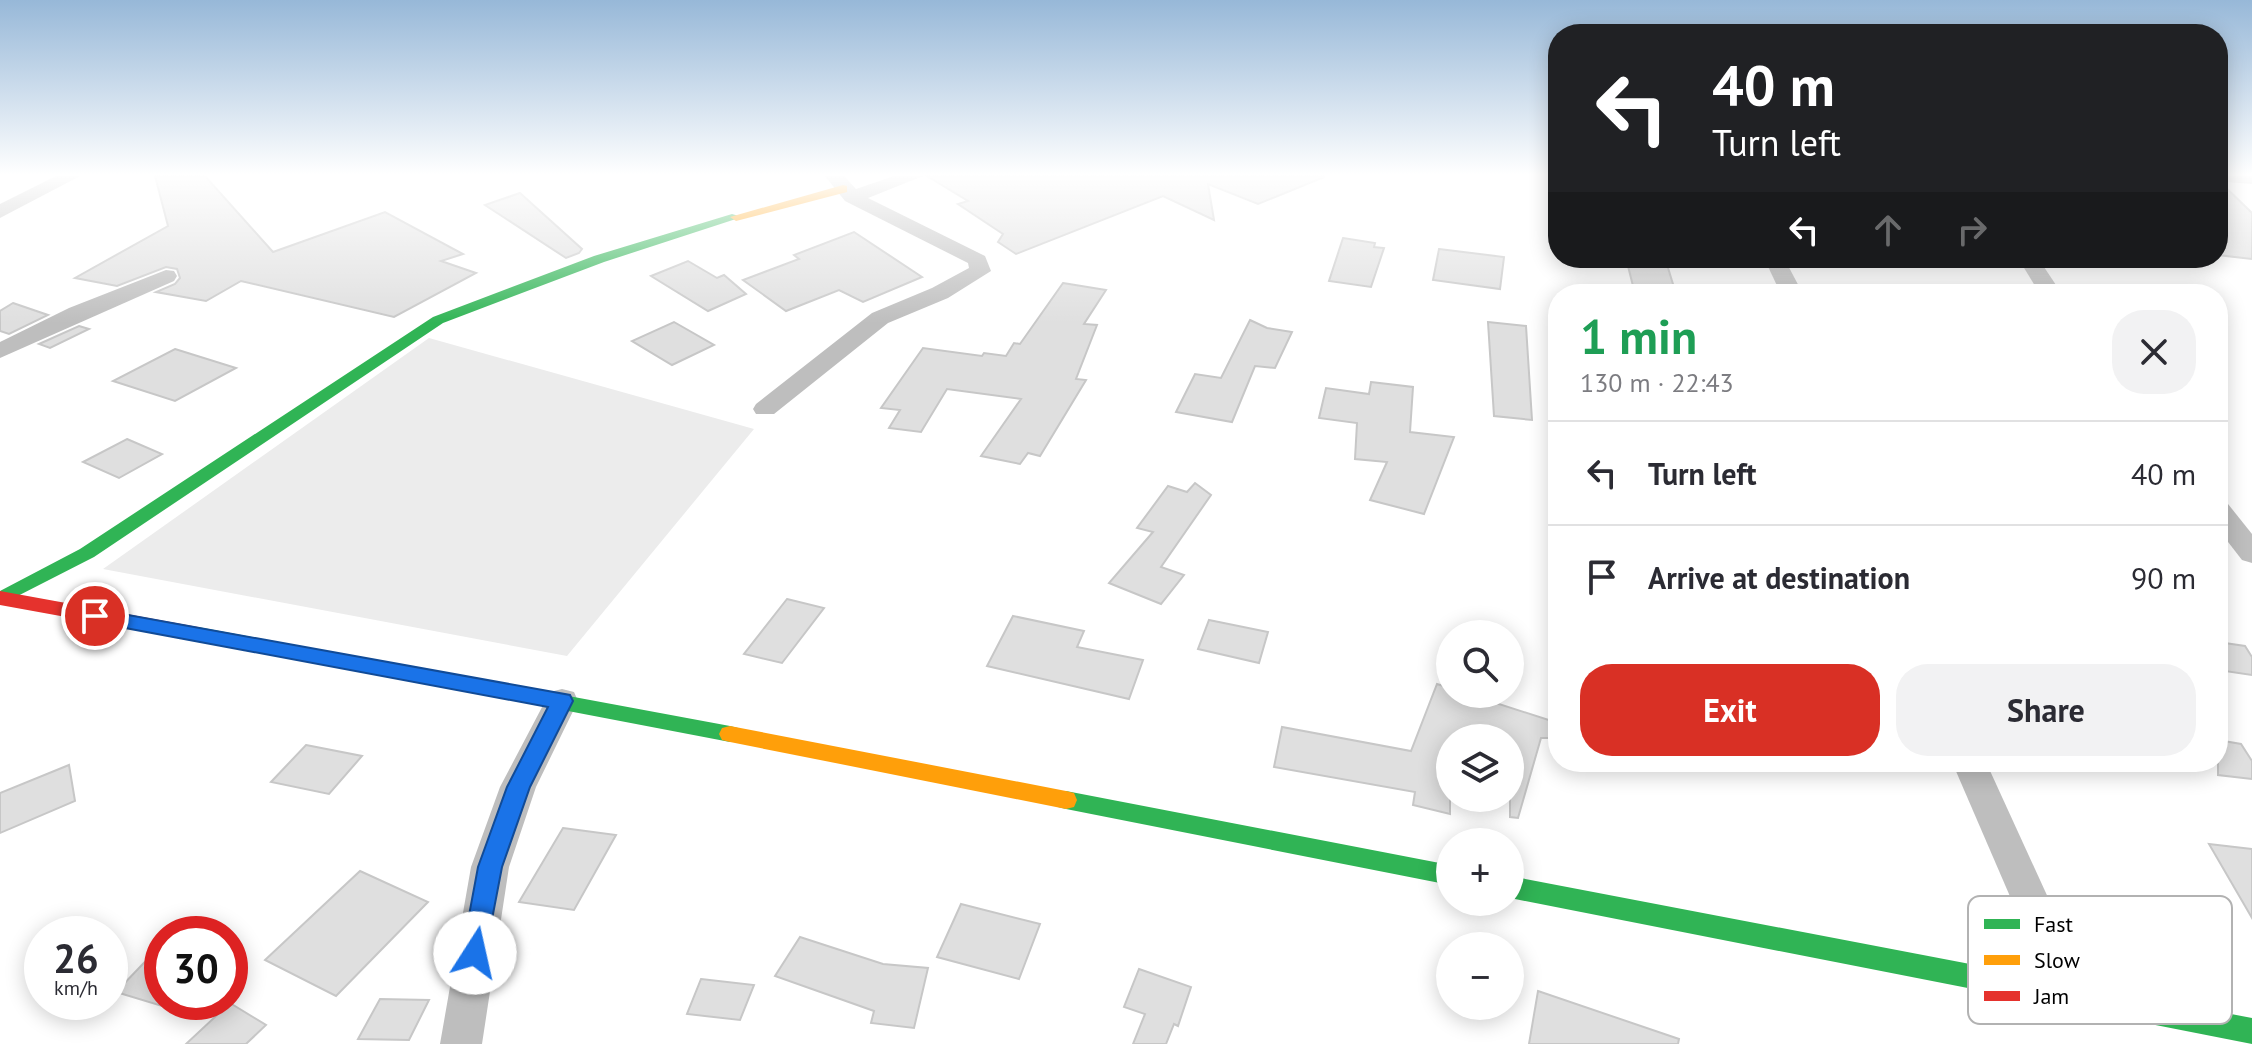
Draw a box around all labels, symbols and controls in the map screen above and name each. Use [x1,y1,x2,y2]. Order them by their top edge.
text: 40 m [1712,49,1835,121]
icon: left [1580,56,1684,160]
text: Turn left [1712,119,1841,166]
icon: left [1782,208,1826,252]
icon: ahead [1866,208,1910,252]
icon: right [1950,208,1994,252]
text: 1 min [1580,305,1697,367]
button: close [2112,310,2196,394]
text: 130 m · 22:43 [1580,366,1734,399]
icon: left [1580,451,1624,495]
text: Turn left [1648,454,1756,493]
text: 40 m [2131,454,2196,493]
icon: arrive [1580,555,1624,599]
text: Arrive at destination [1648,558,1910,597]
text: 90 m [2131,558,2196,597]
pin [61,582,129,650]
icon: arrive [73,594,117,638]
map controls [1436,620,1524,1020]
button: search [1436,620,1524,708]
button: Exit [1580,664,1880,756]
button: Share [1896,664,2196,756]
button: layers [1436,724,1524,812]
button: + [1436,828,1524,916]
legend [1968,896,2232,1024]
text: Fast [2034,910,2074,938]
position arrow [433,911,517,995]
speed limit sign: 30 [144,916,248,1020]
text: 26 [53,932,99,984]
button: − [1436,932,1524,1020]
text: Slow [2034,946,2080,974]
text: km/h [54,975,98,1001]
text: Jam [2033,982,2069,1010]

